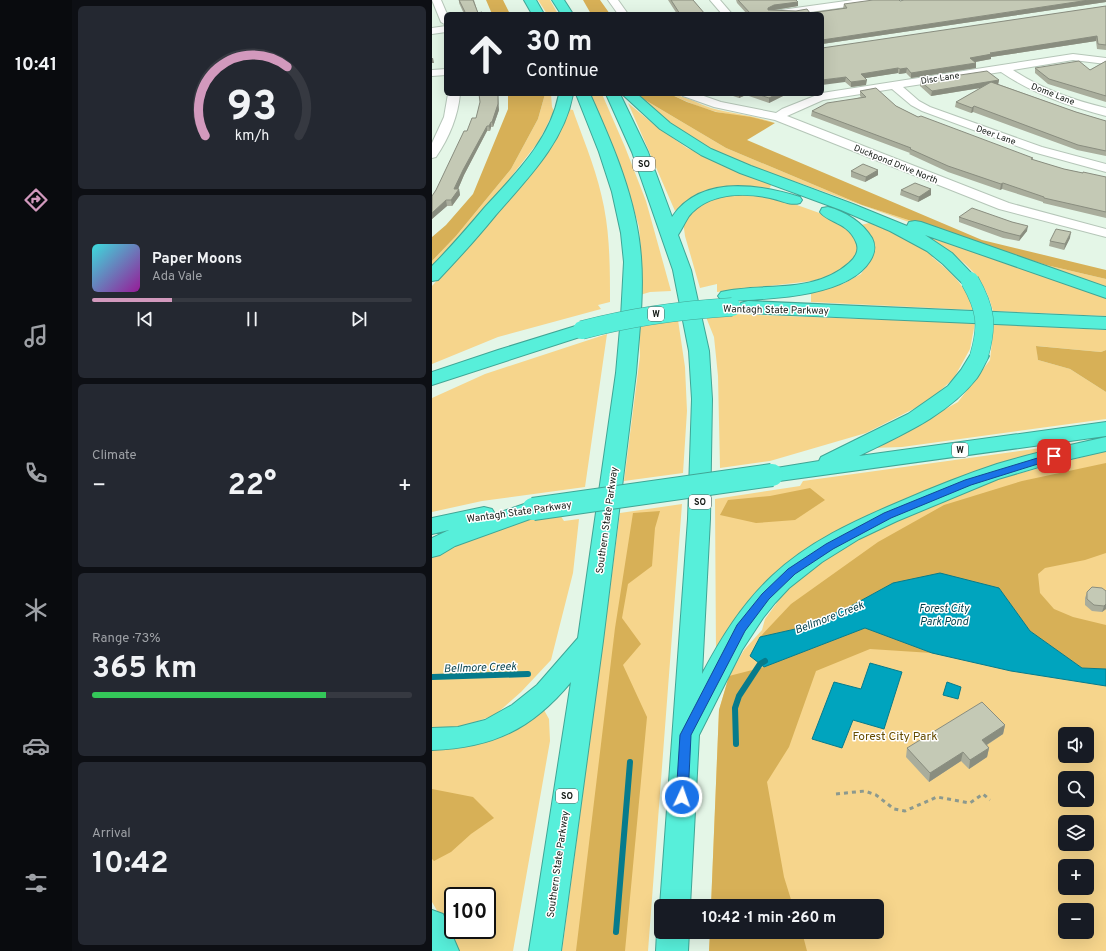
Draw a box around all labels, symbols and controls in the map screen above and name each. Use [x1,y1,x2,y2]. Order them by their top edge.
text: 30 m [526,25,592,61]
icon: ahead [460,28,512,80]
text: 10:41 [15,54,57,77]
text: Continue [526,60,598,83]
street label: Disc Lane [920,70,960,87]
text: 93 [227,81,277,134]
street label: Dome Lane [1030,81,1076,108]
street label: Deer Lane [974,123,1017,148]
text: km/h [235,126,269,144]
street label: Duckpond Drive North [852,143,940,186]
road number: SO [633,157,655,171]
icon: directions [22,186,50,214]
text: Paper Moons [152,250,242,269]
text: Ada Vale [152,269,202,285]
street label: Wantagh State Parkway [723,303,829,318]
road number: W [648,307,664,321]
icon: previous [134,308,156,330]
icon: pause [241,308,263,330]
icon: next [348,308,370,330]
icon: music [22,322,50,350]
pin [1037,439,1071,473]
road number: W [952,443,968,457]
icon: arrive [1043,445,1065,467]
text: Climate [92,448,137,464]
icon: phone [22,459,50,487]
street label: Southern State Parkway [594,466,621,575]
text: 22° [227,468,277,505]
text: − [92,473,106,500]
text: + [398,473,412,500]
road number: SO [689,495,711,509]
street label: Wantagh State Parkway [466,499,573,526]
icon: climate [22,596,50,624]
water label: Bellmore Creek [793,598,866,638]
water label: Forest City Park Pond [919,602,971,629]
text: Range · 73% [92,631,161,647]
text: 365 km [92,651,197,688]
water label: Bellmore Creek [443,660,517,676]
map controls [1058,727,1094,939]
button: sound [1058,727,1094,763]
park label: Forest City Park [852,729,938,745]
icon: car [22,732,50,760]
button: search [1058,771,1094,807]
position arrow [661,776,703,818]
road number: SO [556,789,578,803]
street label: Southern State Parkway [545,810,572,919]
button: layers [1058,815,1094,851]
text: Arrival [92,826,131,842]
text: 10:42 [92,846,169,883]
button: + [1058,859,1094,895]
icon: filters [22,869,50,897]
speed limit sign: 100 [444,887,496,939]
button: − [1058,903,1094,939]
text: 10:42 · 1 min · 260 m [702,909,836,928]

